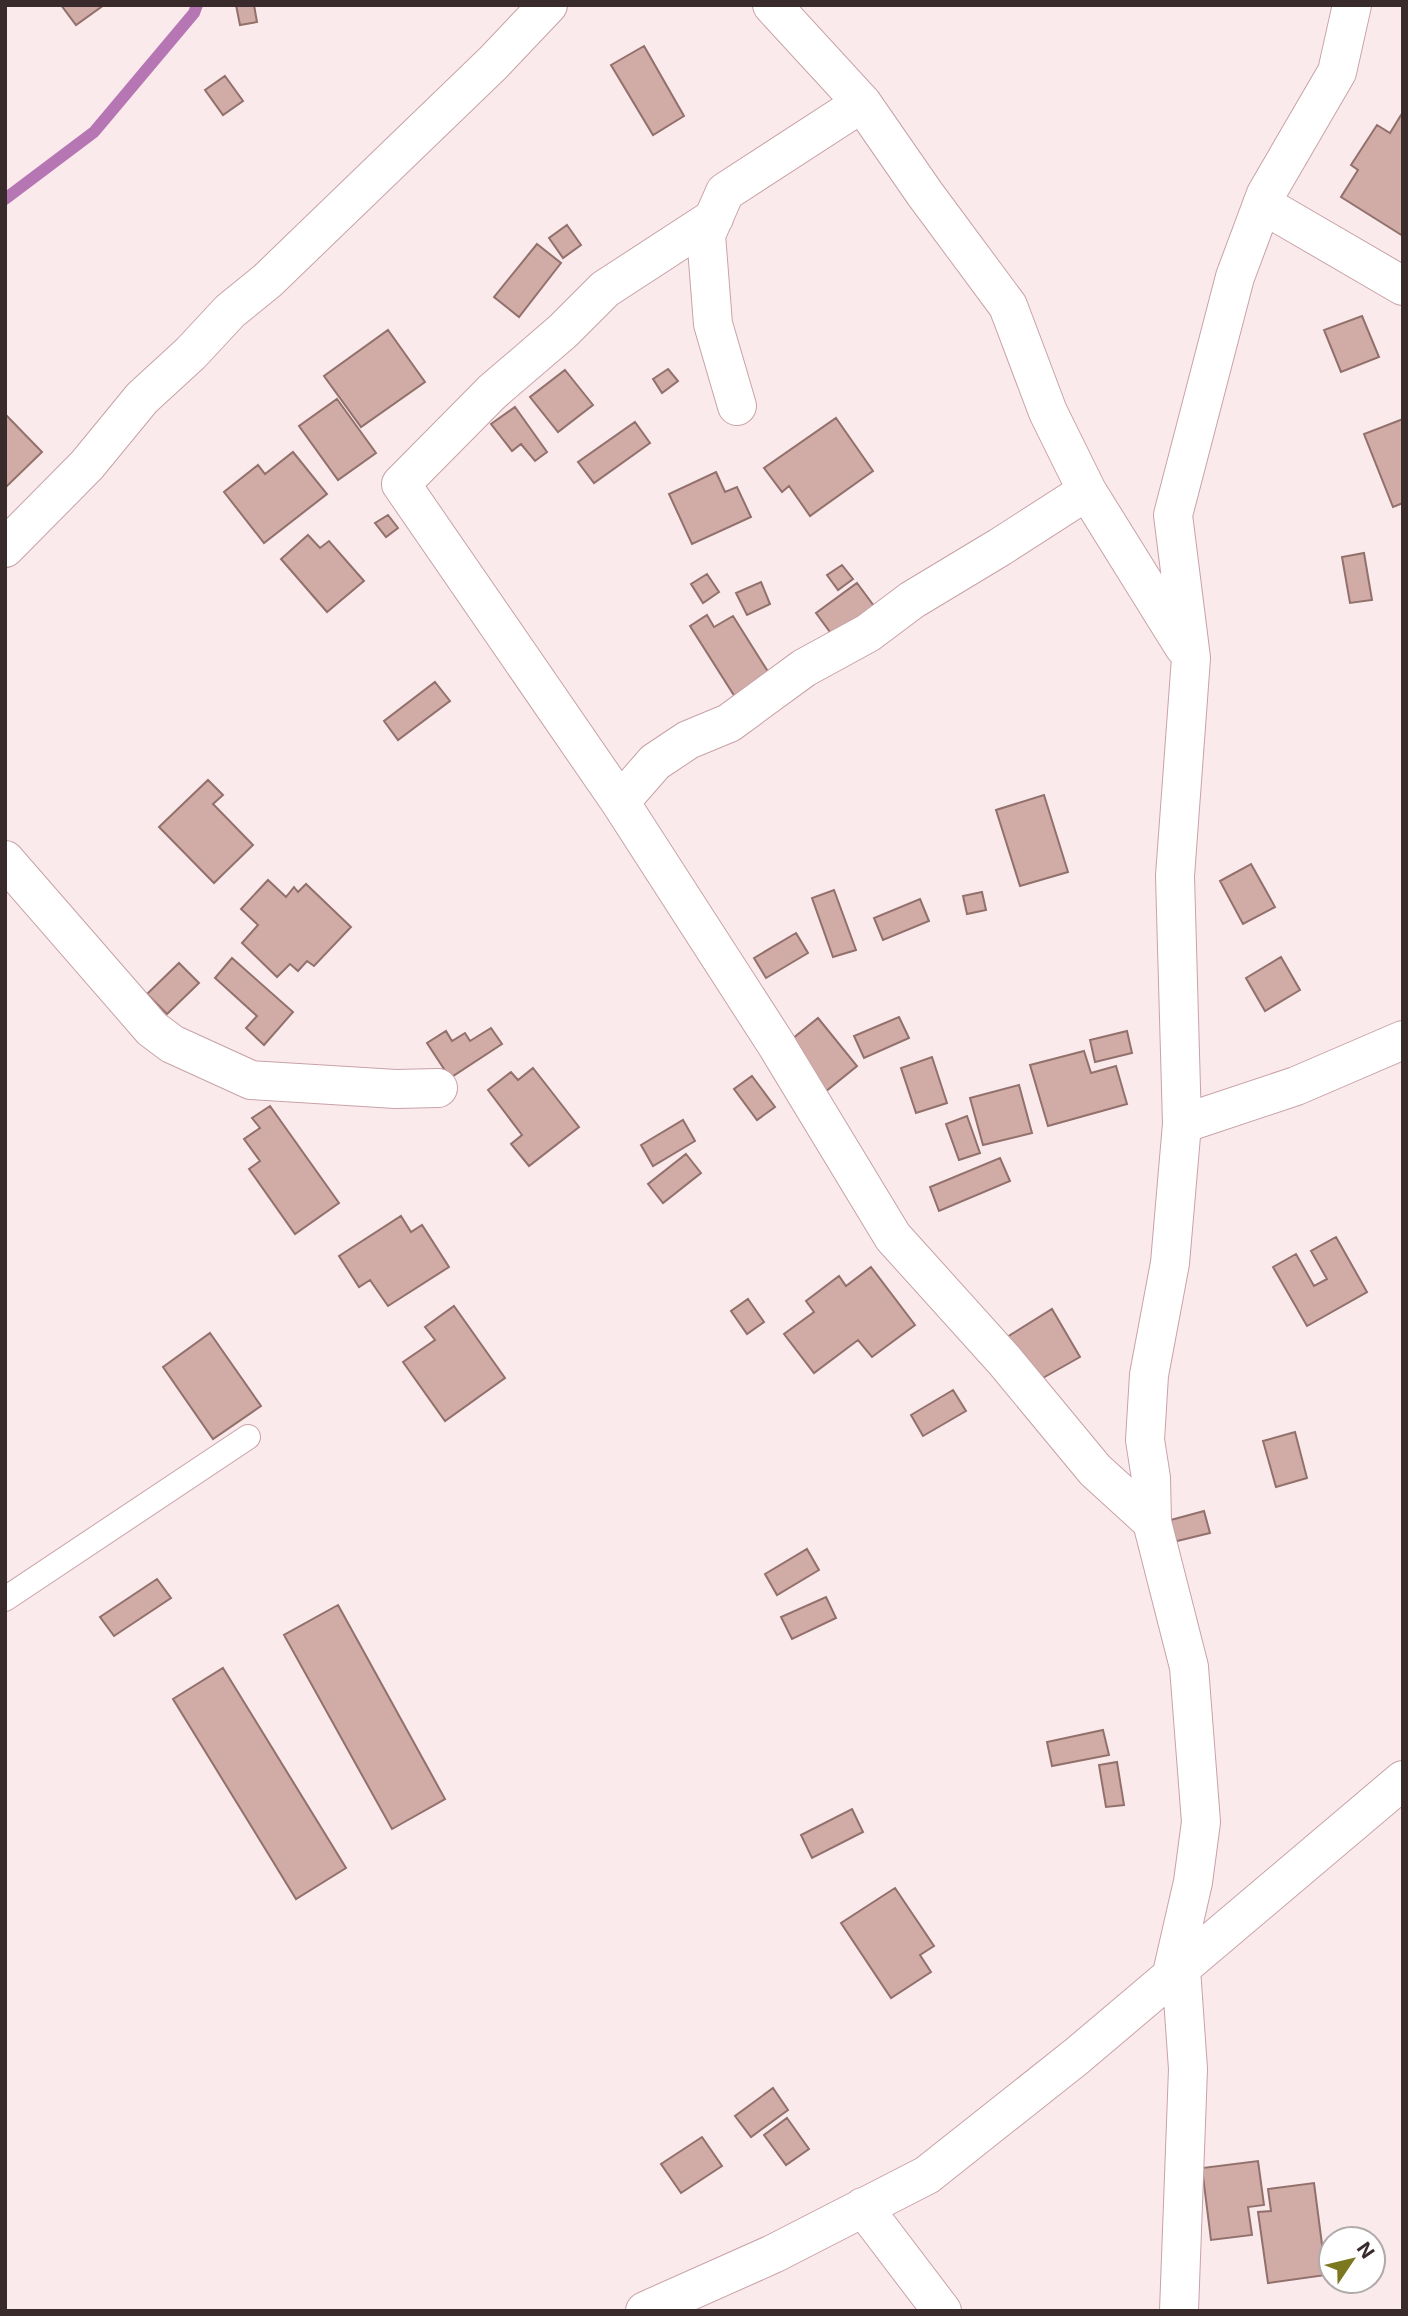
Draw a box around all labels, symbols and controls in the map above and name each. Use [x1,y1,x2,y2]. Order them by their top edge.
north arrow [1317,2225,1387,2295]
text: N [1352,2238,1379,2263]

